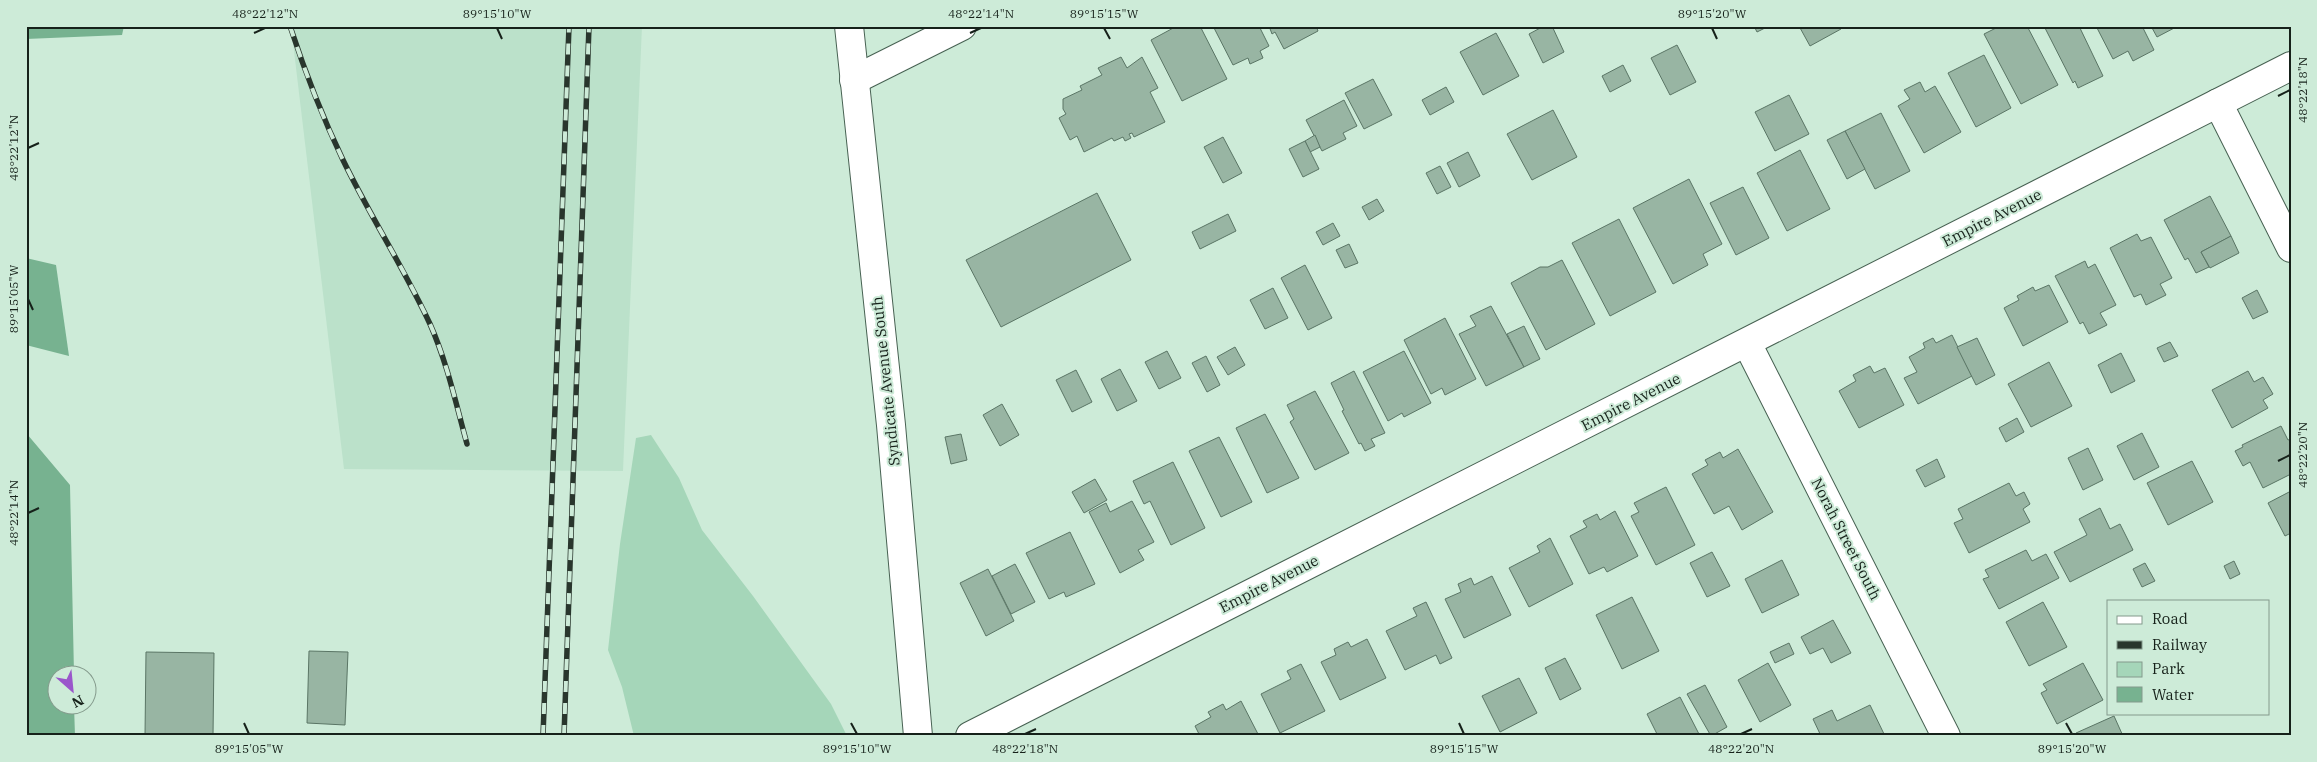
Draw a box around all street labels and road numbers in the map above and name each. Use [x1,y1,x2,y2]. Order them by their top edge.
street label: Empire Avenue [1939,184,2045,251]
street label: Syndicate Avenue South [867,295,904,467]
street label: Empire Avenue [1578,368,1684,435]
street label: Norah Street South [1807,475,1885,603]
street label: Empire Avenue [1216,550,1322,617]

